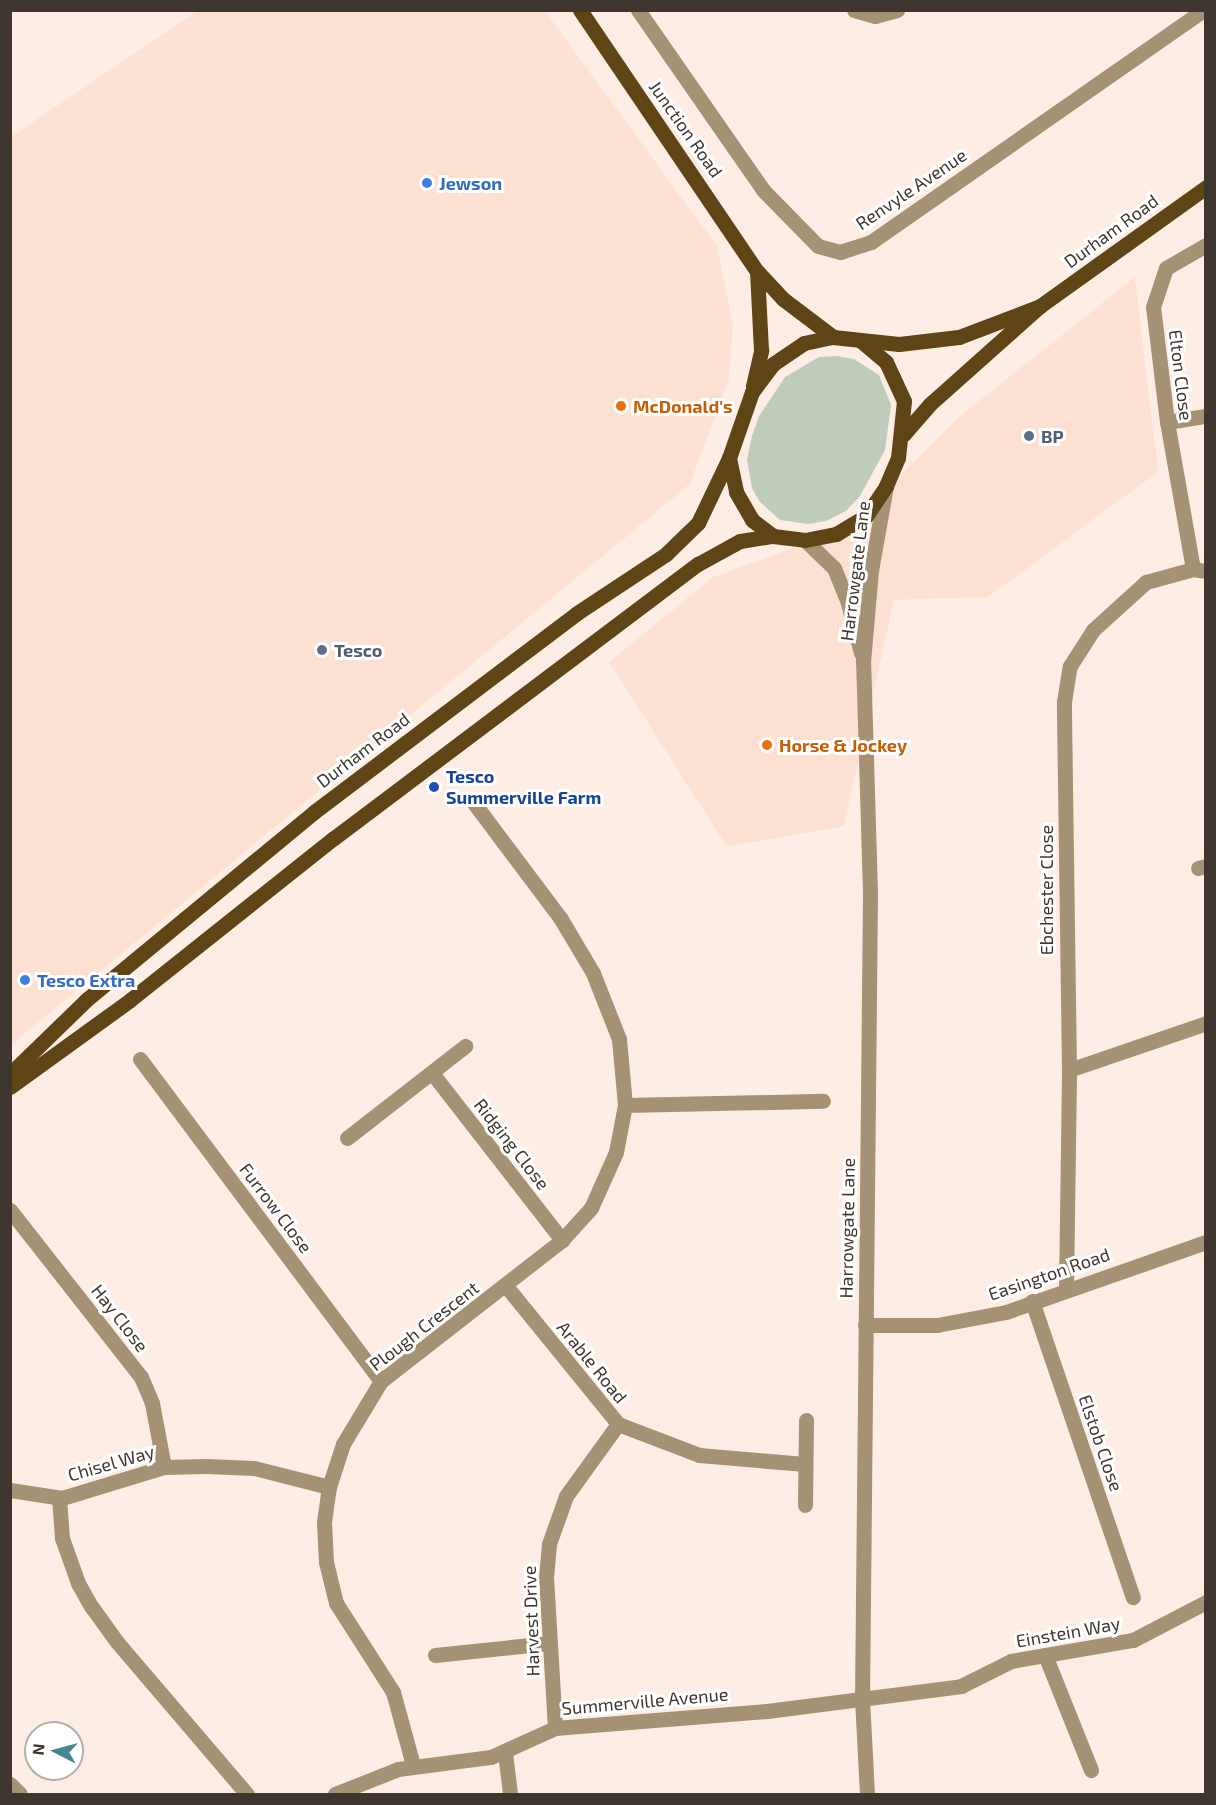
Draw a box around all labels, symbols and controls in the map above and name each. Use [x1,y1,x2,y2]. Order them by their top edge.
street label: Junction Road [645,76,727,182]
street label: Renvyle Avenue [851,144,971,234]
place label: Jewson [439,172,502,194]
marker: Jewson [420,176,434,190]
street label: Durham Road [1060,190,1162,272]
street label: Elton Close [1165,328,1197,422]
place label: McDonald's [633,395,733,417]
marker: McDonald's [614,399,628,413]
place label: BP [1041,425,1064,447]
marker: BP [1022,429,1036,443]
street label: Harrowgate Lane [836,500,874,642]
place label: Tesco [334,639,382,661]
marker: Tesco [315,643,329,657]
street label: Durham Road [312,708,414,792]
place label: Horse & Jockey [779,734,907,756]
marker: Horse & Jockey [760,738,774,752]
place label: Tesco Summerville Farm [446,766,601,808]
marker: Tesco Summerville Farm [427,780,441,794]
street label: Ebchester Close [1035,825,1057,955]
place label: Tesco Extra [37,969,135,991]
marker: Tesco Extra [18,973,32,987]
street label: Ridging Close [470,1094,554,1194]
street label: Harrowgate Lane [835,1157,859,1299]
street label: Furrow Close [235,1159,317,1257]
street label: Easington Road [985,1243,1113,1305]
street label: Plough Crescent [365,1277,483,1375]
street label: Hay Close [87,1280,153,1356]
street label: Arable Road [552,1317,632,1407]
street label: Elstob Close [1074,1392,1128,1494]
street label: Chisel Way [65,1440,157,1486]
street label: Harvest Drive [518,1565,544,1677]
street label: Einstein Way [1014,1612,1122,1652]
street label: Summerville Avenue [561,1683,729,1719]
north arrow [24,1721,84,1781]
text: N [28,1743,48,1756]

